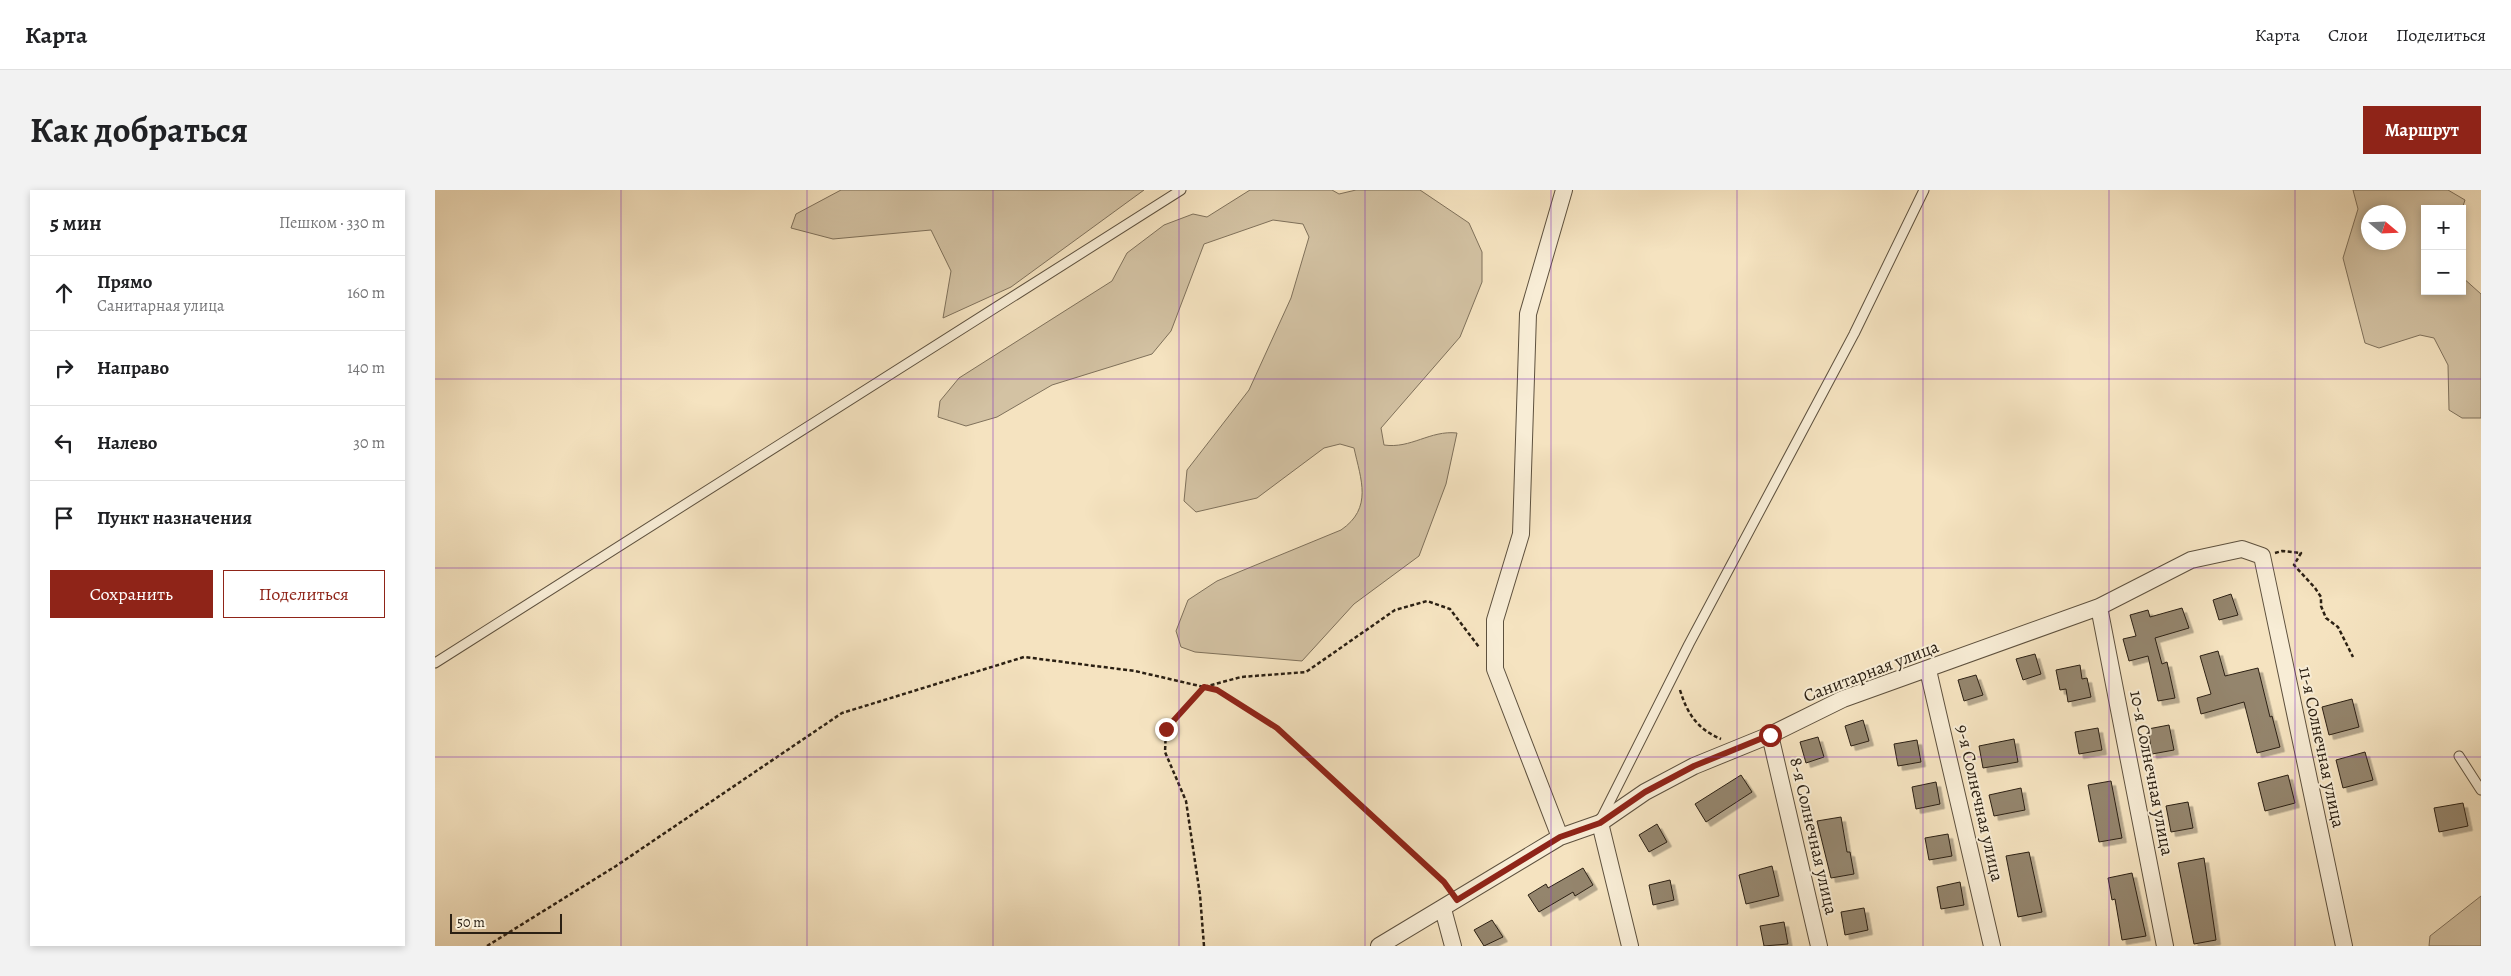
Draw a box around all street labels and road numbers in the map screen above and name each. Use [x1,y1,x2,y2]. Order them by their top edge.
street label: Санитарная улица [1800,634,1943,708]
street label: 11-я Солнечная улица [2293,664,2351,831]
street label: 10-я Солнечная улица [2124,688,2180,858]
street label: 9-я Солнечная улица [1950,722,2010,884]
street label: 8-я Солнечная улица [1784,755,1844,918]

